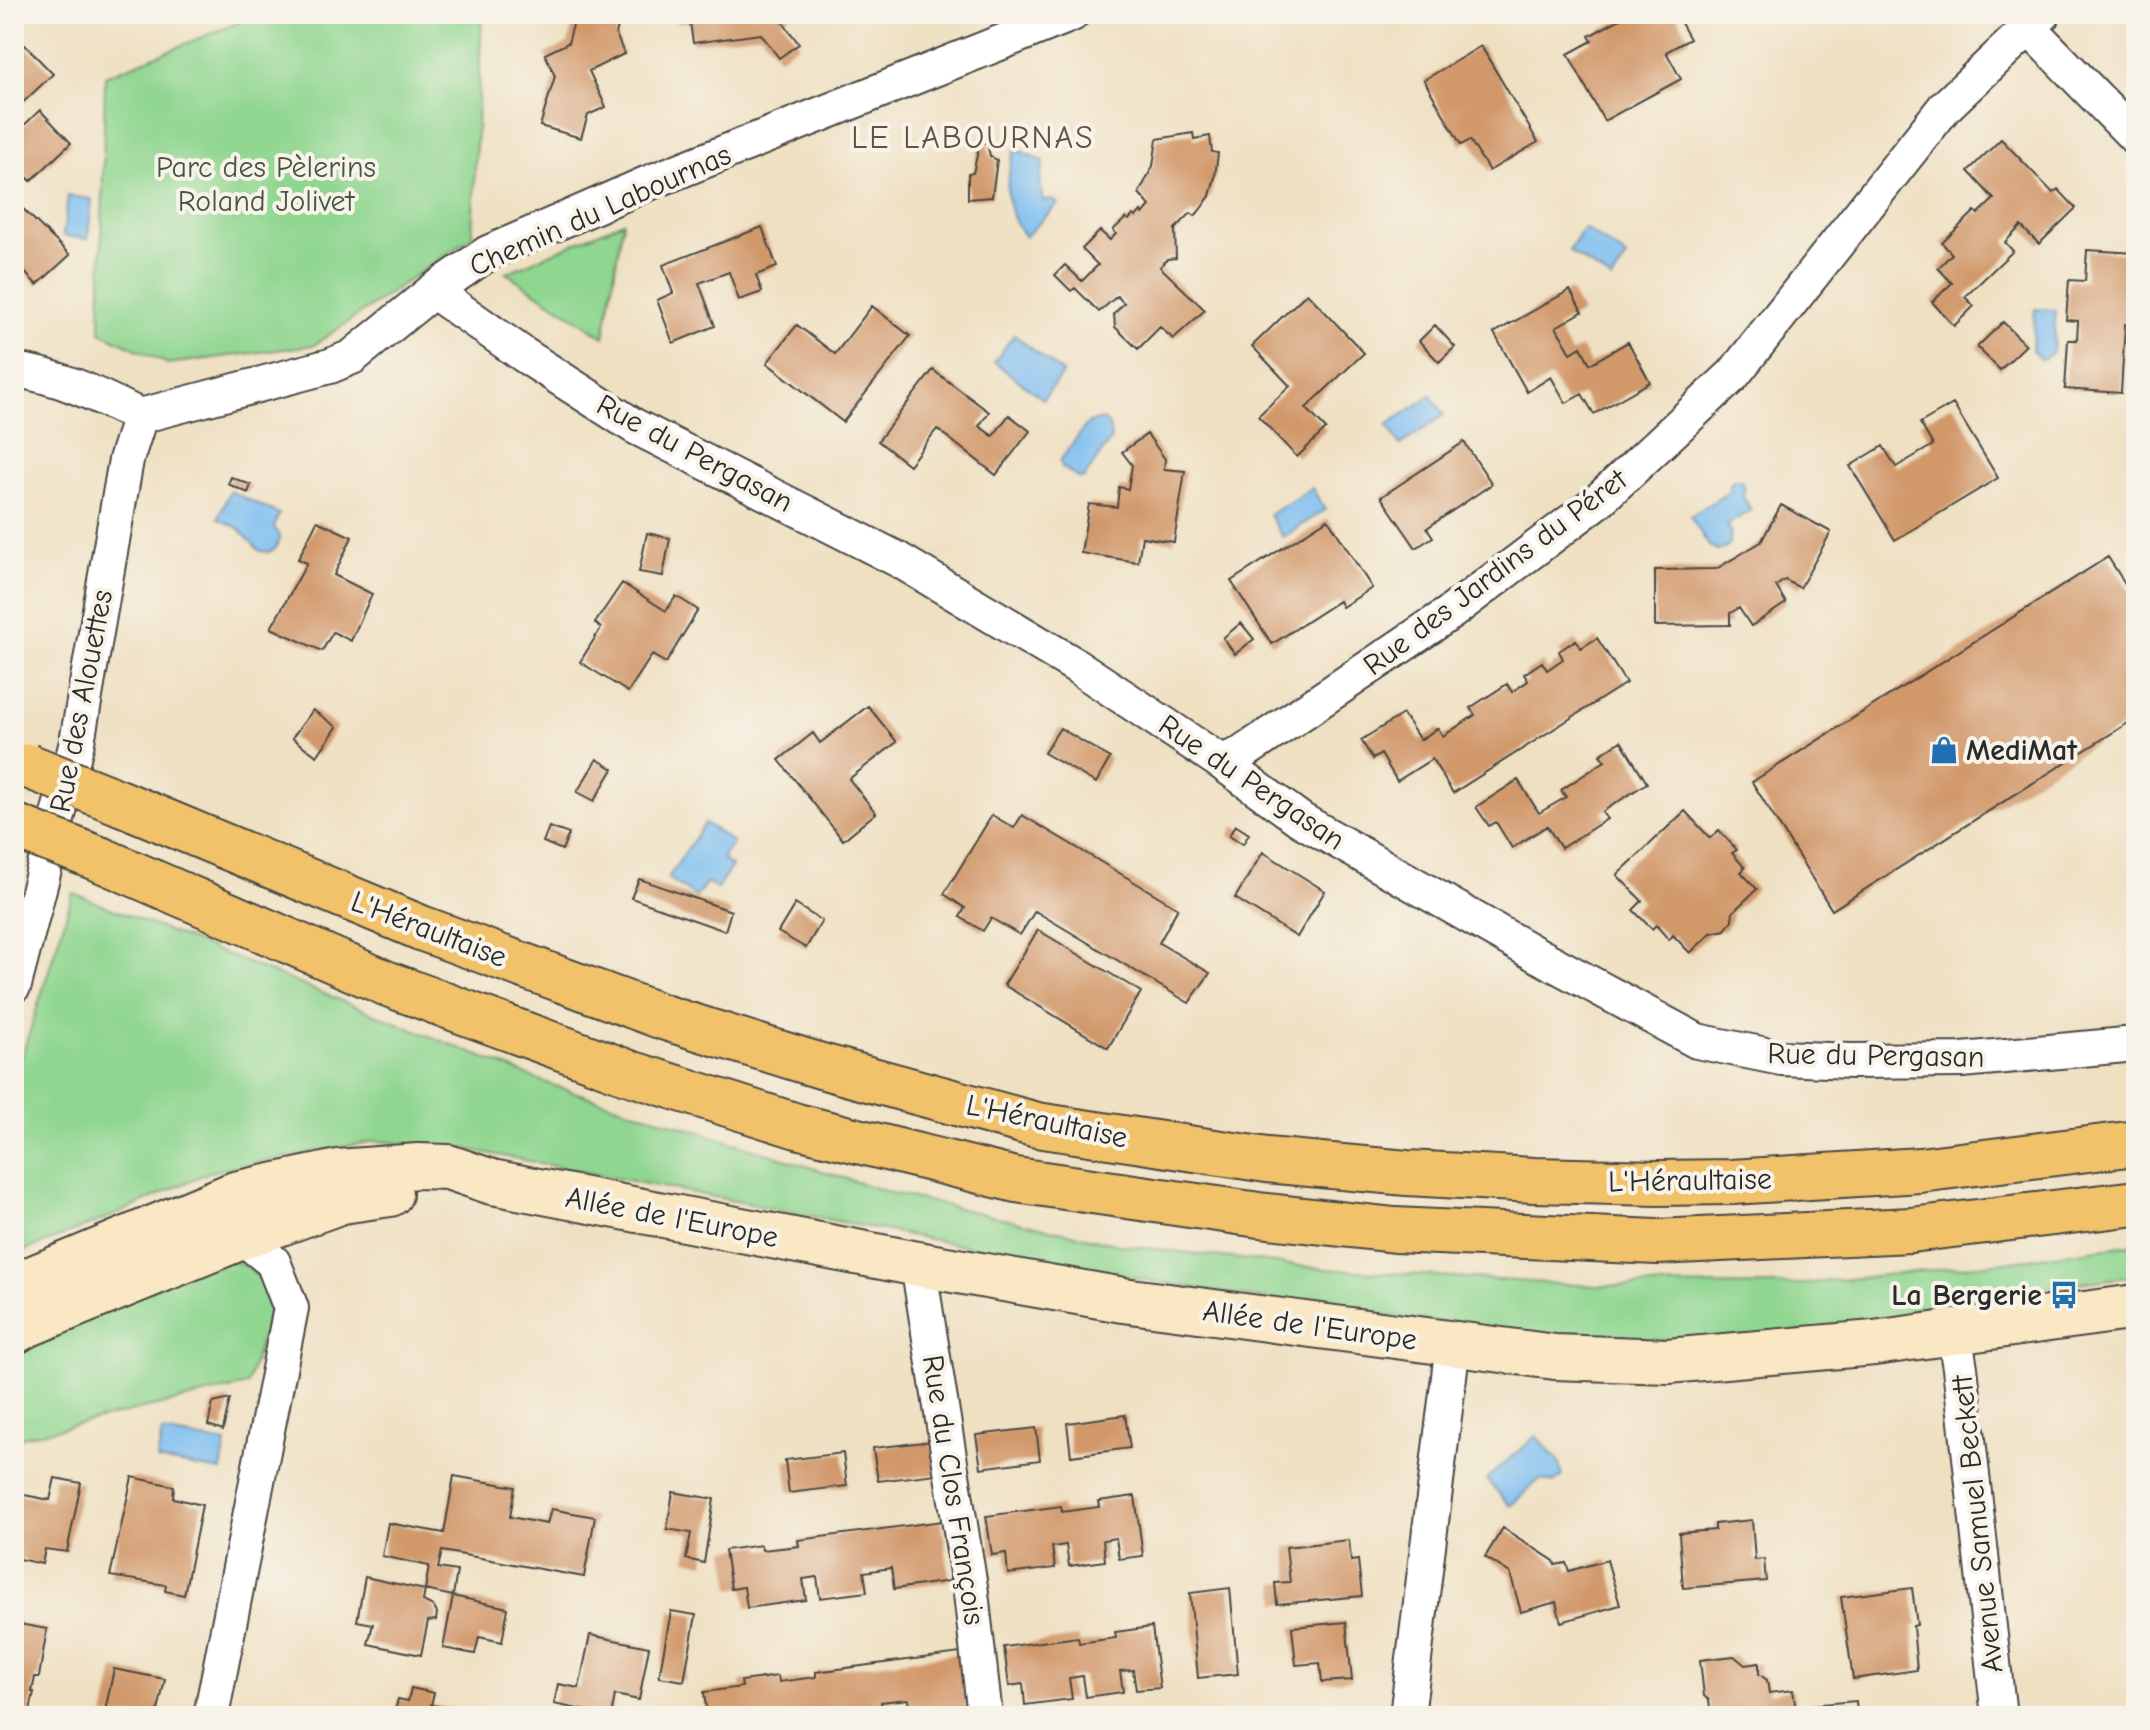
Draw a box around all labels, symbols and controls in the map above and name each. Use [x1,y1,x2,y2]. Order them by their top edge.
district label: LE LABOURNAS [851,119,1095,156]
street label: Chemin du Labournas [464,137,736,284]
park label: Parc des Pèlerins Roland Jolivet [156,150,376,219]
street label: Rue du Pergasan [591,387,799,520]
street label: Rue des Jardins du Péret [1357,461,1635,683]
street label: Rue des Alouettes [43,587,120,815]
street label: Rue du Pergasan [1152,707,1351,858]
place label: MediMat [1966,733,2078,768]
shop icon: MediMat [1929,735,1959,765]
street label: L'Héraultaise [346,884,512,975]
street label: Rue du Pergasan [1767,1036,1985,1075]
street label: L'Héraultaise [963,1087,1131,1156]
street label: L'Héraultaise [1608,1162,1772,1199]
street label: Allée de l'Europe [563,1180,781,1255]
place label: La Bergerie [1891,1278,2042,1313]
bus stop icon: La Bergerie [2049,1280,2079,1310]
street label: Allée de l'Europe [1201,1293,1419,1358]
street label: Rue du Clos François [915,1353,992,1628]
street label: Avenue Samuel Beckett [1944,1372,2011,1675]

